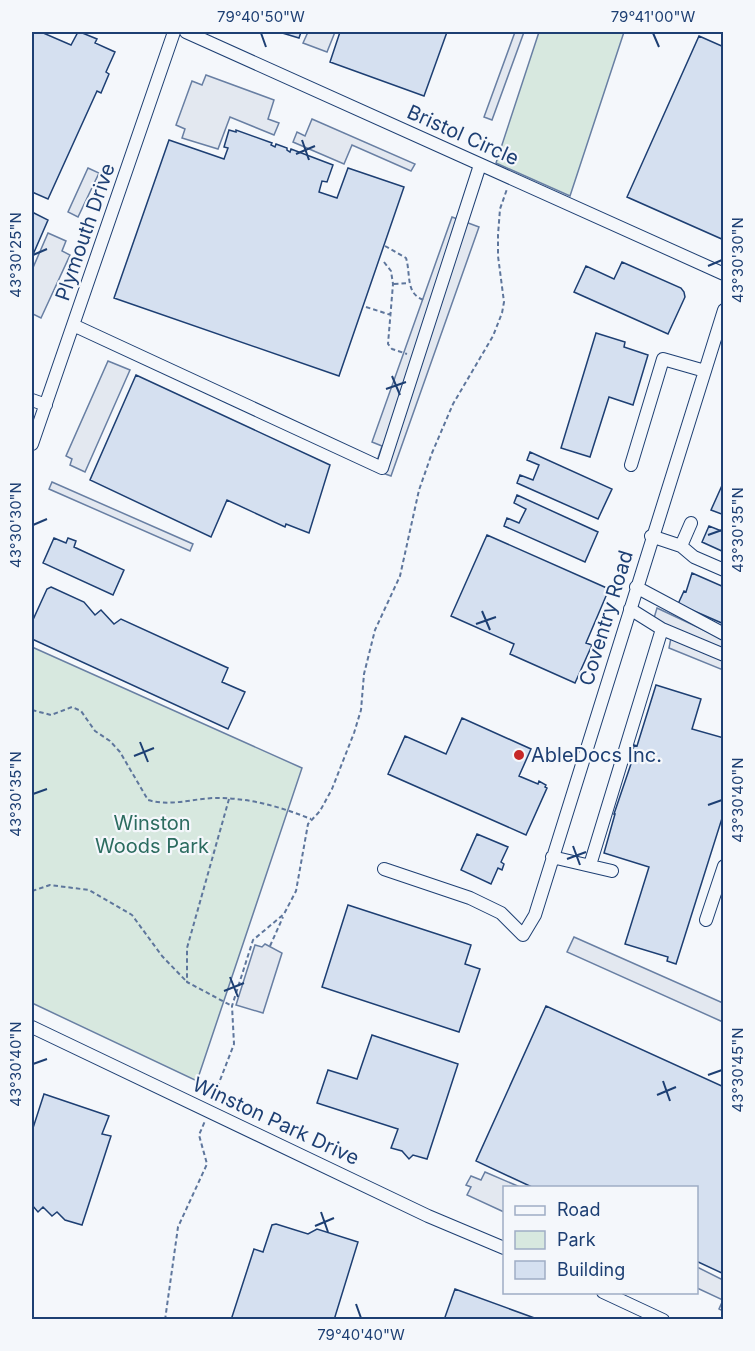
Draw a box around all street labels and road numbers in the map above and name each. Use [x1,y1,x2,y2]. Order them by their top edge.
street label: Bristol Circle [403,100,523,170]
street label: Plymouth Drive [50,160,120,304]
street label: Coventry Road [574,548,638,688]
street label: Winston Park Drive [189,1072,363,1170]

